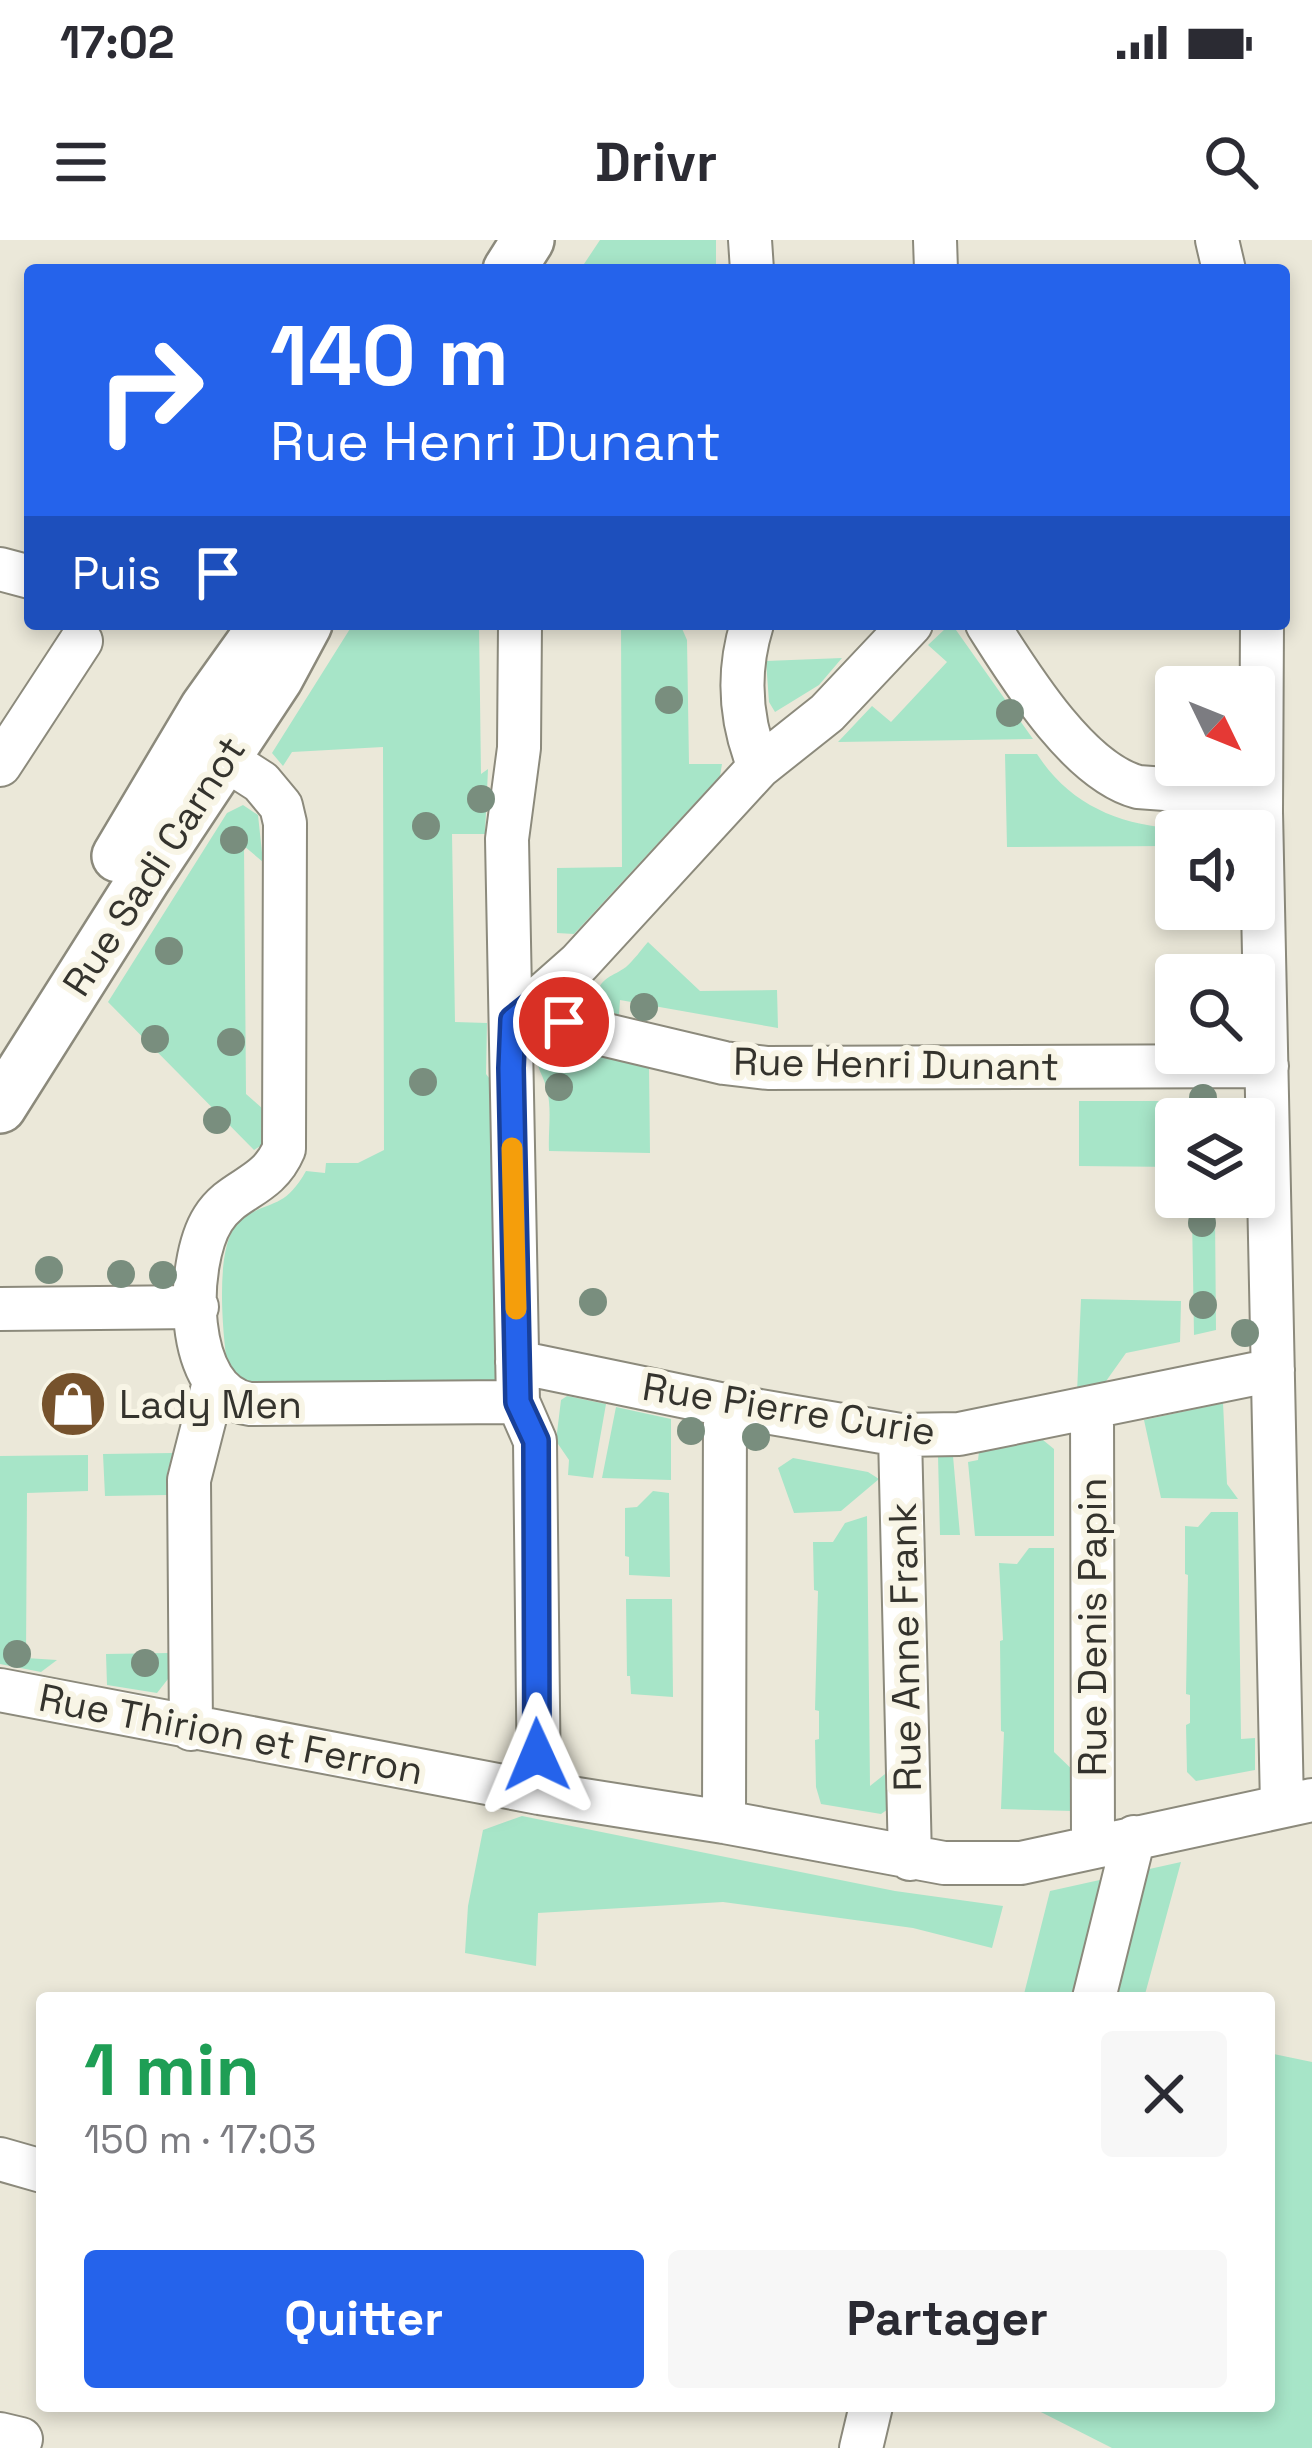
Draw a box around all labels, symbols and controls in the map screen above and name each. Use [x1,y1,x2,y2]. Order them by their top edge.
text: 17:02 [60,14,175,71]
text: Drivr [595,128,717,197]
icon: menu [48,129,114,195]
icon: search [1198,129,1264,195]
text: 140 m [270,302,509,410]
icon: right [72,312,228,468]
text: Rue Henri Dunant [270,407,721,476]
icon: arrive [185,540,251,606]
text: Puis [72,545,161,602]
north arrow [1155,666,1275,786]
map controls [1155,666,1275,1218]
street label: Rue Sadi Carnot [52,727,256,1005]
button: sound [1155,810,1275,930]
button: search [1155,954,1275,1074]
pin [513,971,615,1073]
icon: arrive [531,989,597,1055]
street label: Rue Henri Dunant [733,1037,1059,1091]
button: layers [1155,1098,1275,1218]
street label: Rue Pierre Curie [639,1362,939,1456]
shop icon: Lady Men [38,1369,108,1439]
place label: Lady Men [119,1380,302,1429]
street label: Rue Denis Papin [1068,1478,1117,1776]
street label: Rue Anne Frank [878,1502,932,1792]
street label: Rue Thirion et Ferron [35,1673,427,1795]
position arrow [474,1692,600,1818]
text: 1 min [84,2024,260,2116]
button: close [1101,2031,1227,2157]
text: 150 m · 17:03 [84,2115,316,2164]
button: Quitter [84,2250,644,2388]
button: Partager [668,2250,1227,2388]

